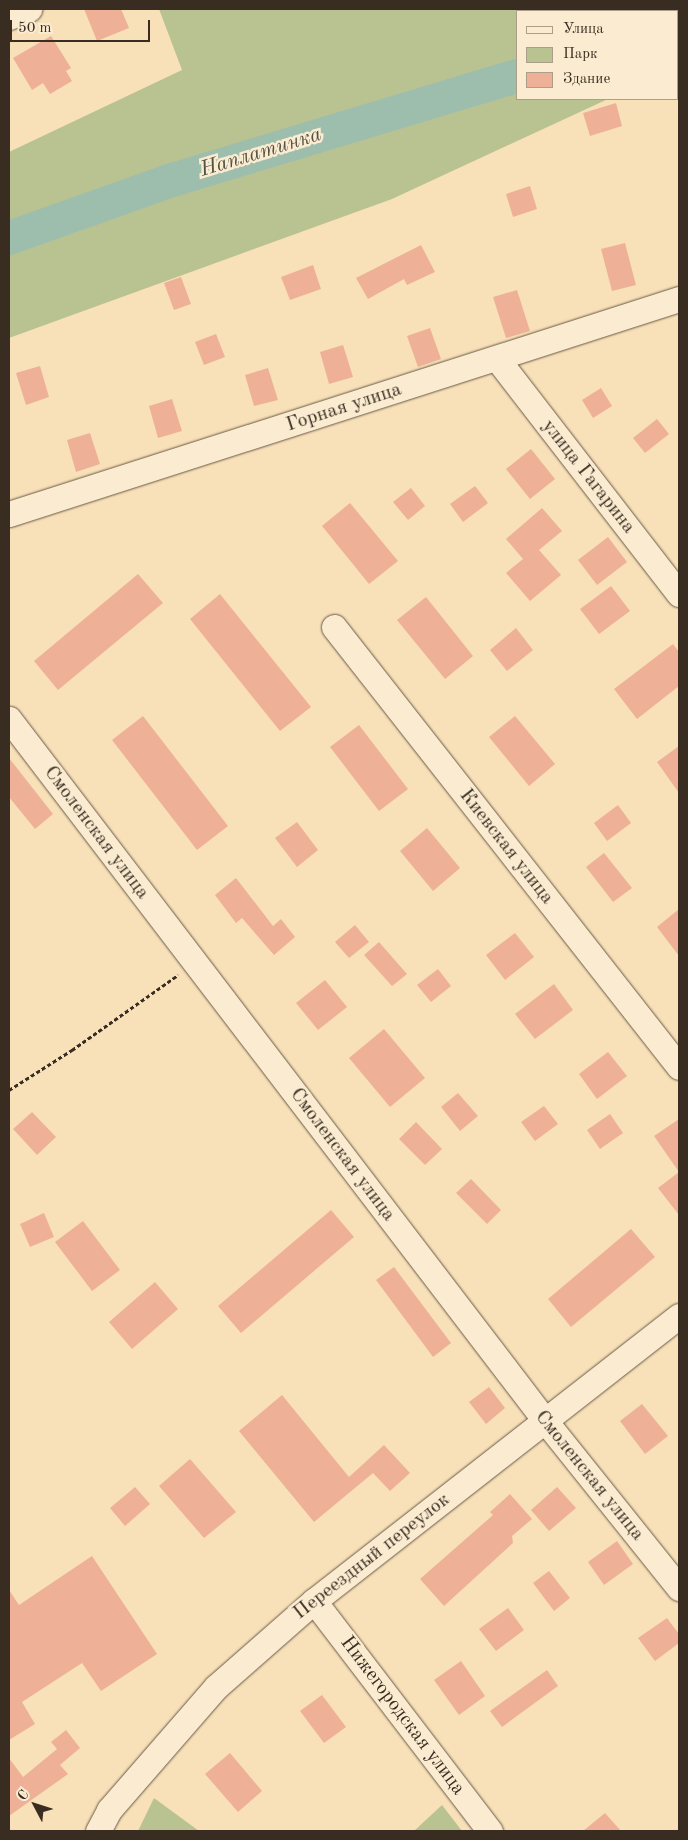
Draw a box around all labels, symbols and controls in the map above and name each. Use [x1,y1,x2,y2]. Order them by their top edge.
scale bar [12,10,152,42]
legend [516,10,678,100]
text: 50 m [18,21,52,36]
text: Улица [563,22,604,37]
text: Парк [563,47,598,62]
text: Здание [563,72,610,87]
water label: Наплатинка [197,123,325,183]
street label: Горная улица [283,378,405,438]
street label: улица Гагарина [536,415,640,539]
street label: Смоленская улица [38,762,154,904]
street label: Киевская улица [453,784,559,910]
street label: Смоленская улица [284,1084,400,1226]
street label: Смоленская улица [529,1406,649,1546]
street label: Переездный переулок [289,1488,455,1626]
street label: Нижегородская улица [334,1632,470,1800]
north arrow [10,1780,60,1830]
text: С [15,1787,32,1803]

